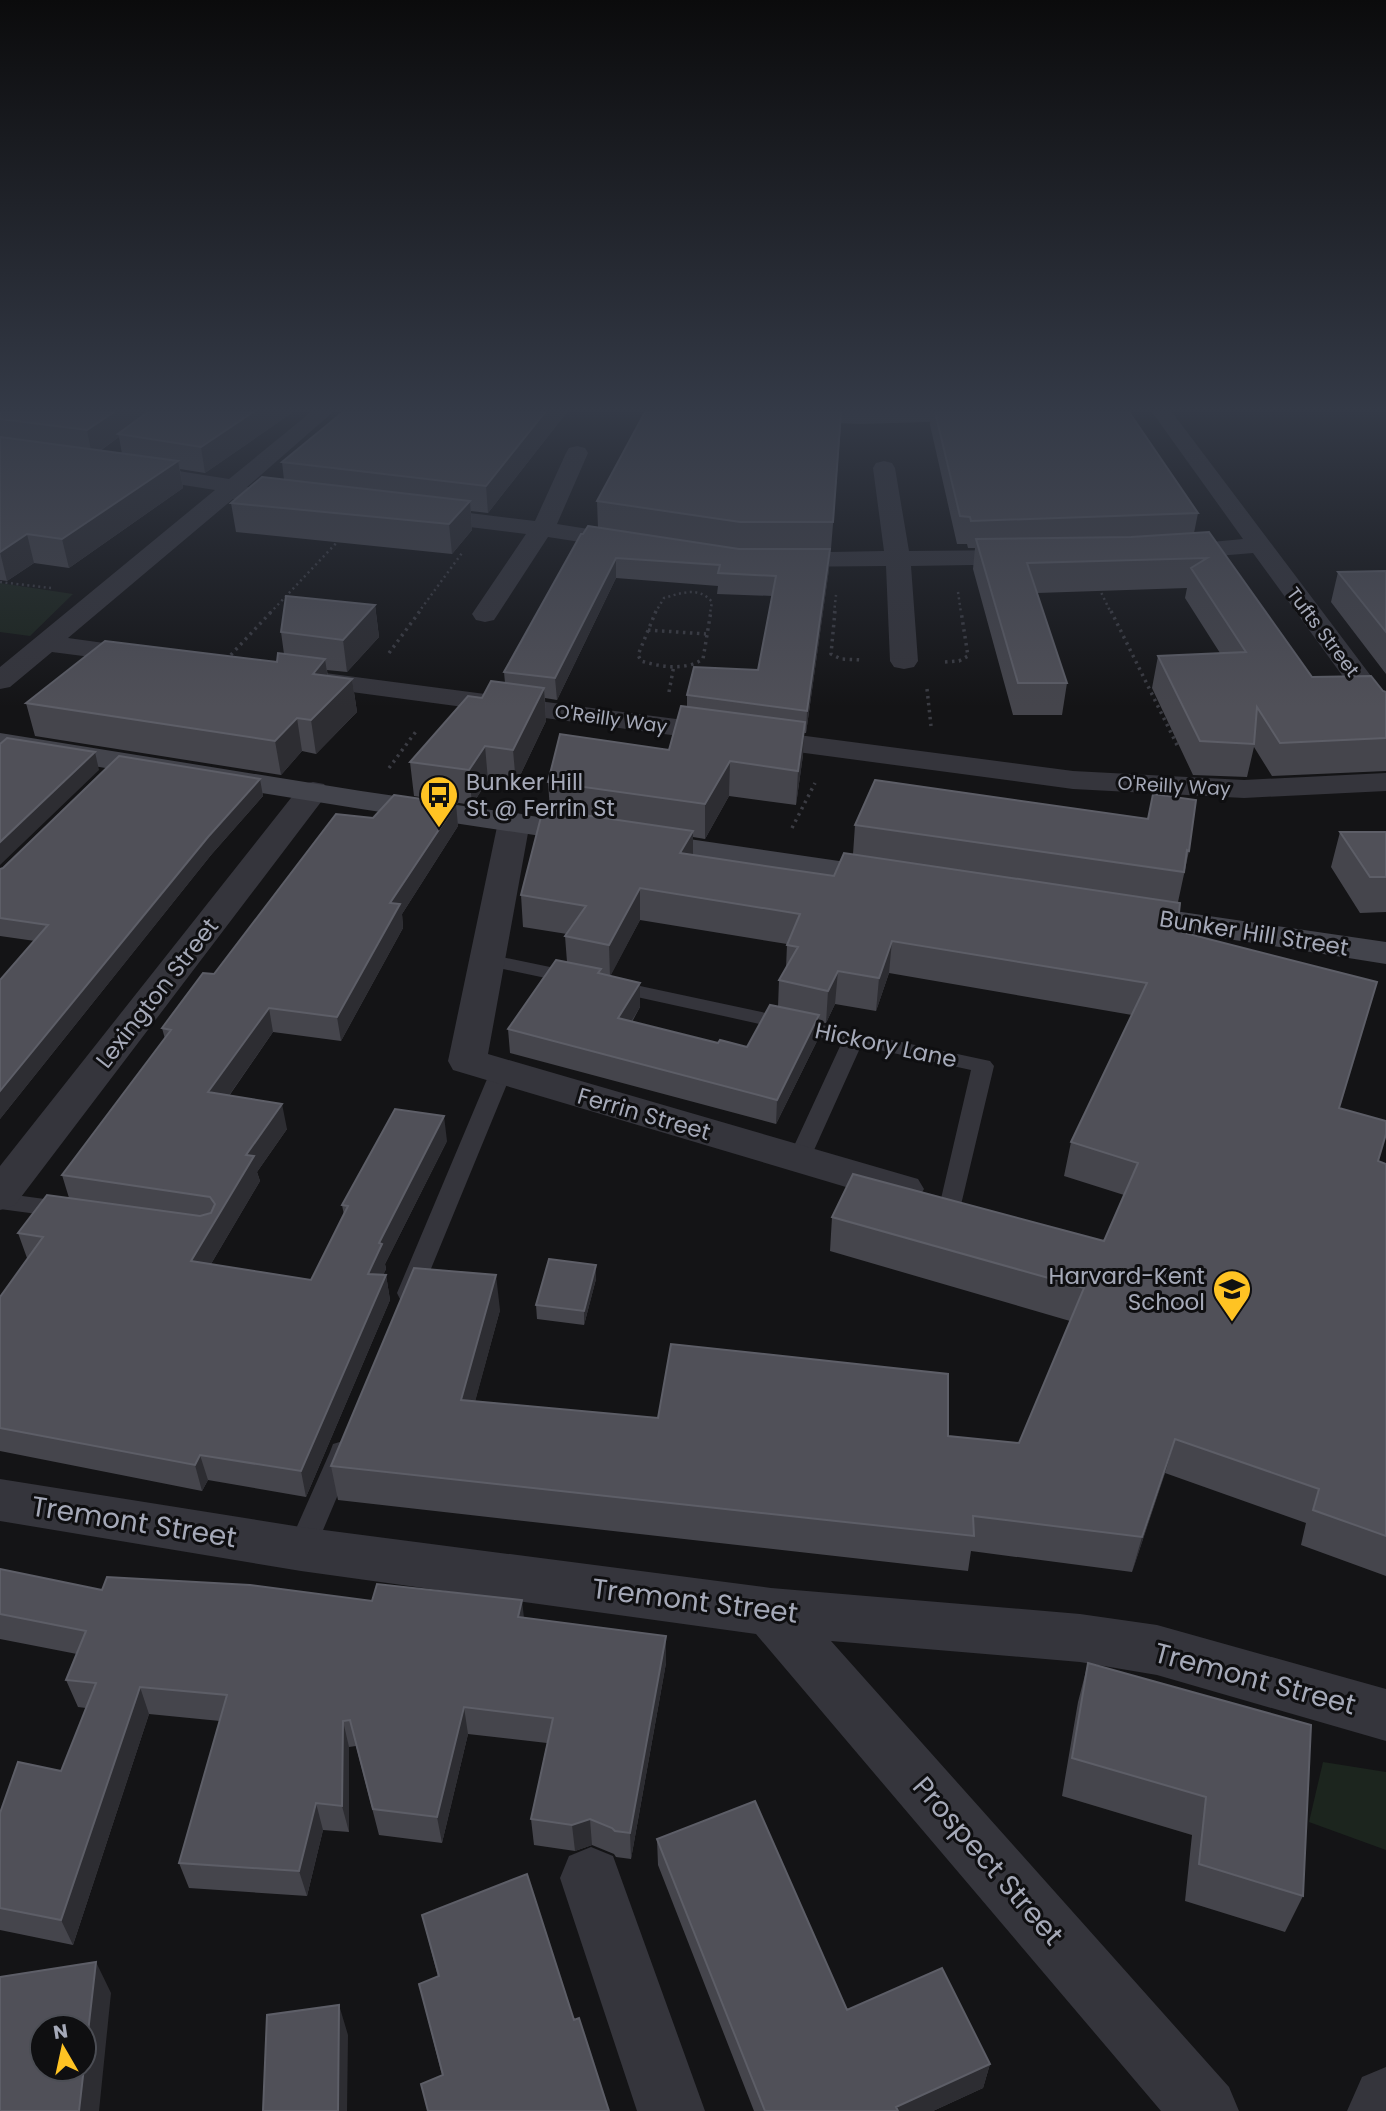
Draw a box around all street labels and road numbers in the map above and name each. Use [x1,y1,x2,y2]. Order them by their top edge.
street label: Tufts Street [1280,581,1366,683]
street label: O'Reilly Way [553,698,669,740]
street label: O'Reilly Way [1117,770,1232,802]
street label: Bunker Hill Street [1157,902,1351,964]
street label: Lexington Street [88,911,226,1075]
street label: Hickory Lane [812,1014,960,1076]
street label: Ferrin Street [574,1080,714,1148]
street label: Tremont Street [29,1487,239,1557]
street label: Tremont Street [590,1569,800,1633]
street label: Tremont Street [1150,1633,1360,1725]
street label: Prospect Street [904,1768,1072,1954]

